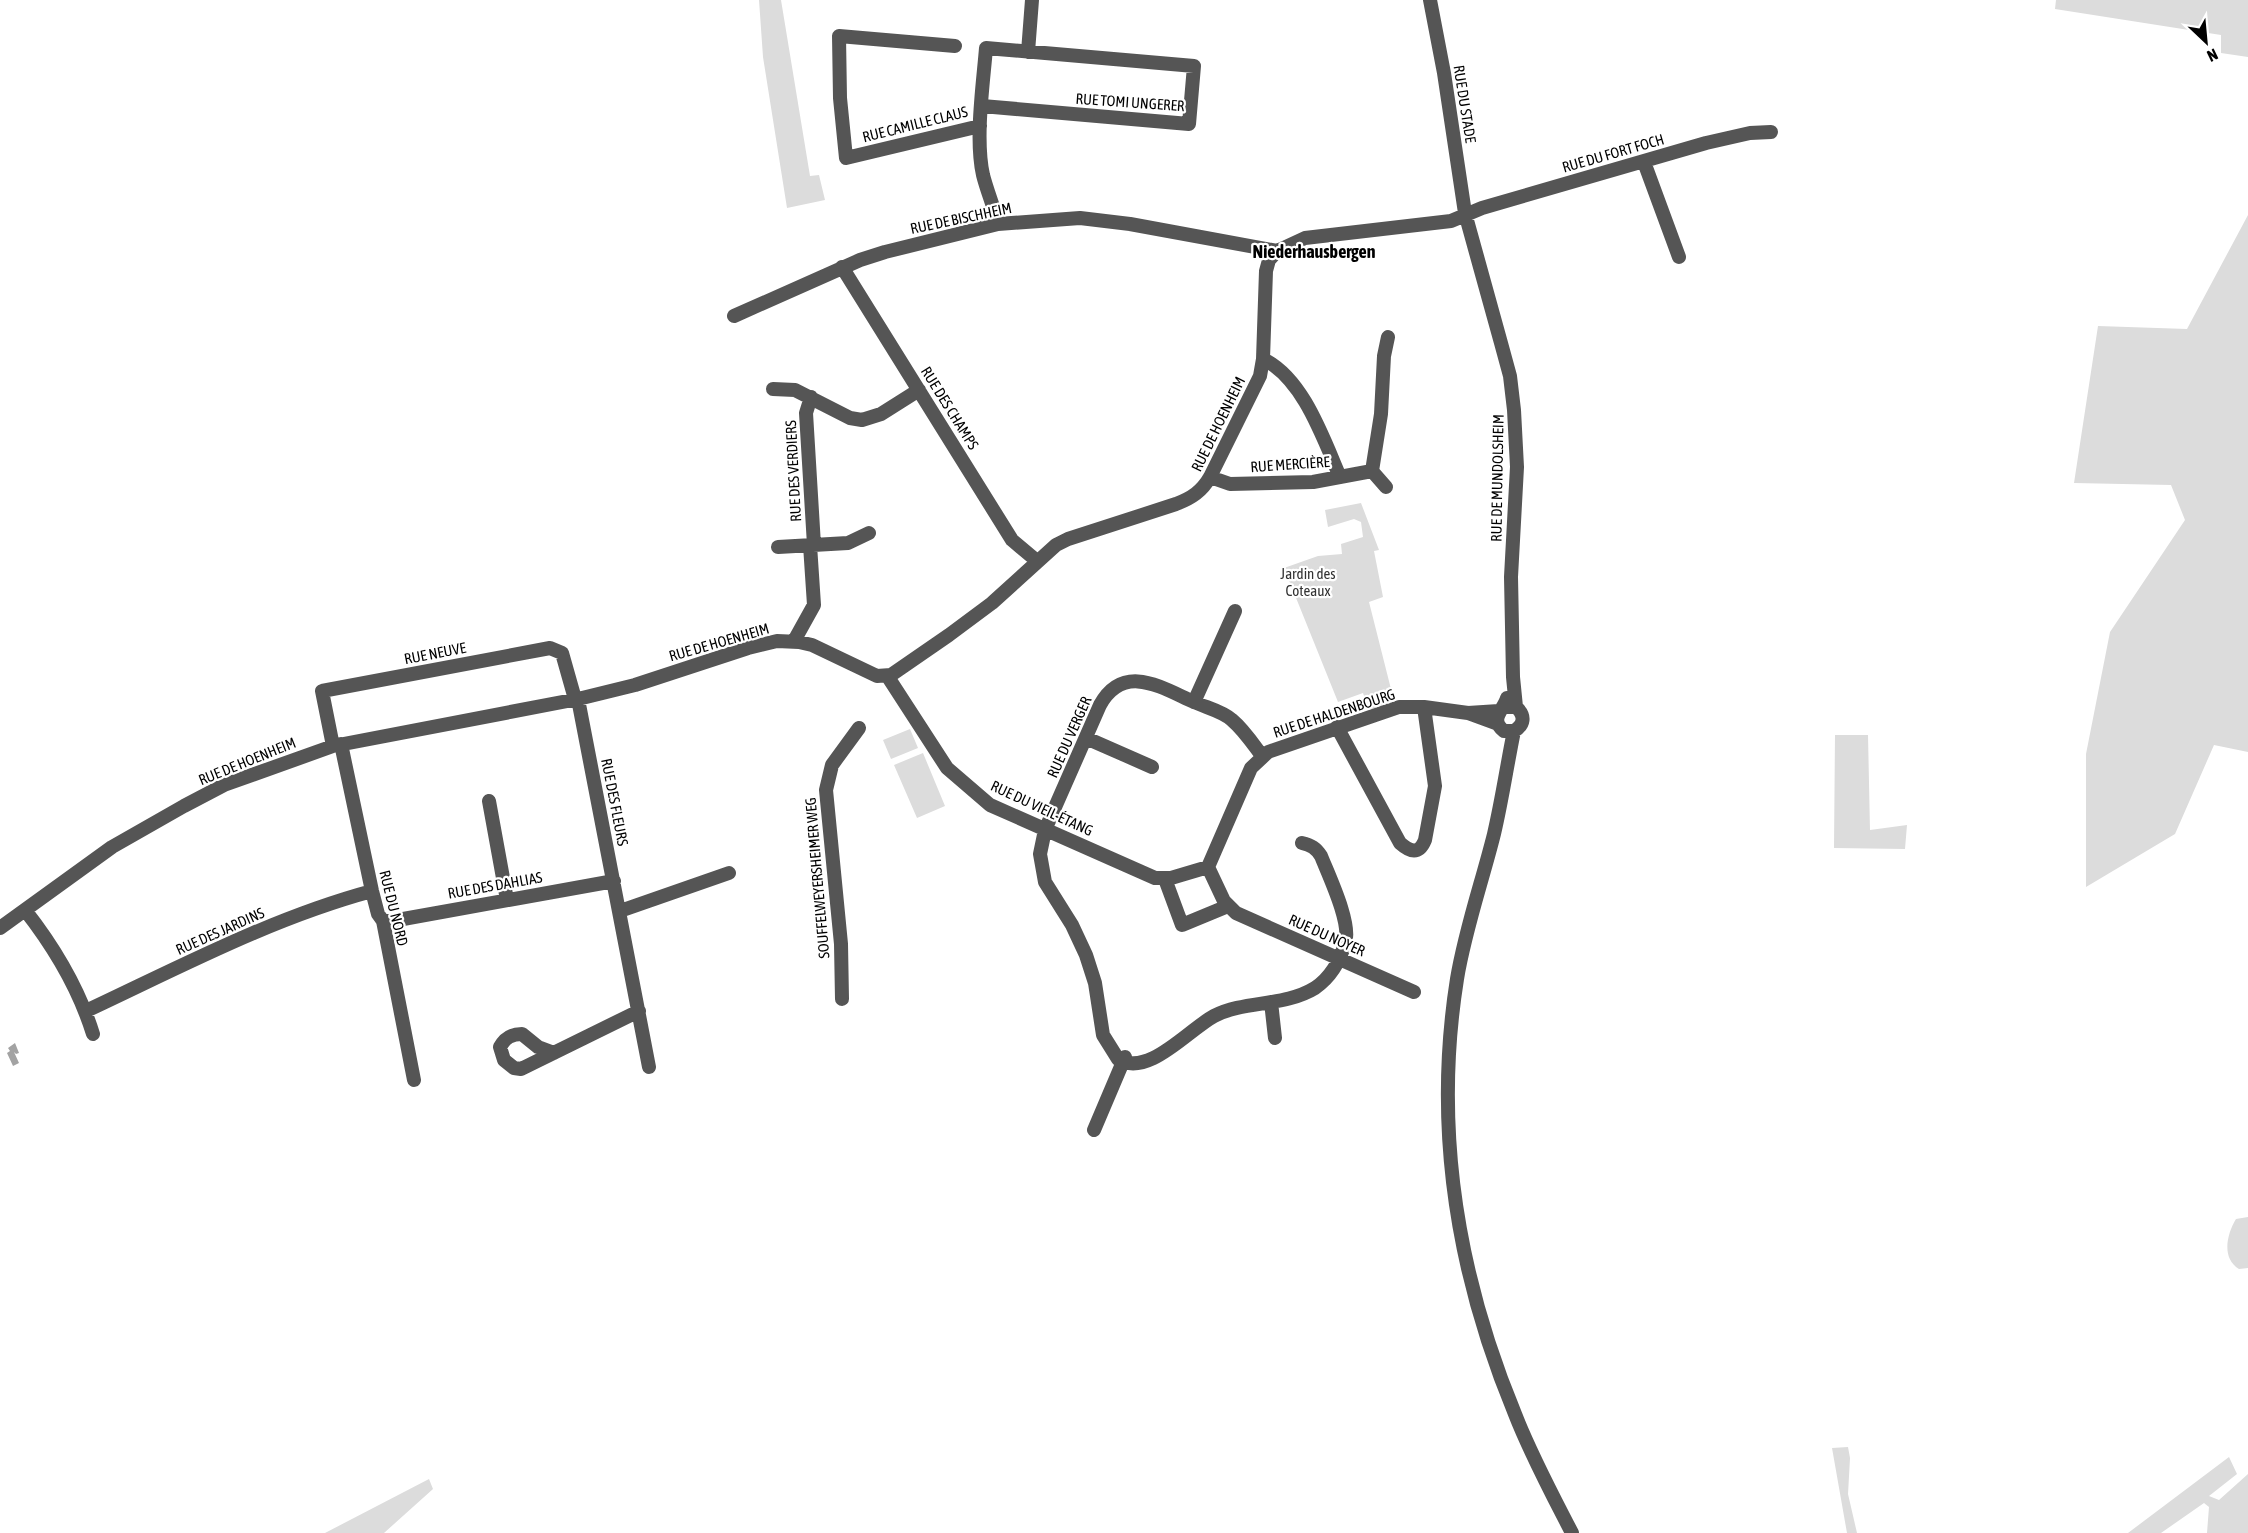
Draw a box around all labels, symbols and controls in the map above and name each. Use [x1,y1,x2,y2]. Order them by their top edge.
north arrow [2176,12,2236,72]
text: N [2204,45,2221,66]
street label: RUE DU STADE [1450,64,1480,145]
street label: RUE TOMI UNGERER [1075,90,1186,114]
street label: RUE CAMILLE CLAUS [861,103,969,145]
street label: RUE DU FORT FOCH [1560,130,1666,176]
street label: RUE DE BISCHHEIM [909,199,1013,237]
district label: Niederhausbergen [1253,241,1376,262]
street label: RUE DES CHAMPS [918,363,982,453]
street label: RUE DE HOENHEIM [1188,374,1248,474]
street label: RUE DE MUNDOLSHEIM [1487,414,1507,542]
street label: RUE DES VERDIERS [782,420,804,522]
street label: RUE MERCIÈRE [1250,453,1331,475]
park label: Jardin des Coteaux [1280,565,1336,599]
street label: RUE DE HOENHEIM [667,620,771,664]
street label: RUE NEUVE [403,639,468,667]
street label: RUE DE HALDENBOURG [1271,685,1397,741]
street label: RUE DU VERGER [1044,693,1095,780]
street label: RUE DE HOENHEIM [196,734,298,788]
street label: RUE DES FLEURS [598,757,632,847]
street label: RUE DU VIEIL-ÉTANG [988,777,1096,839]
street label: SOUFFELWEYERSHEIMER WEG [801,797,833,959]
street label: RUE DU NORD [376,868,412,948]
street label: RUE DES DAHLIAS [446,868,544,902]
street label: RUE DES JARDINS [173,904,267,958]
street label: RUE DU NOYER [1286,911,1368,960]

